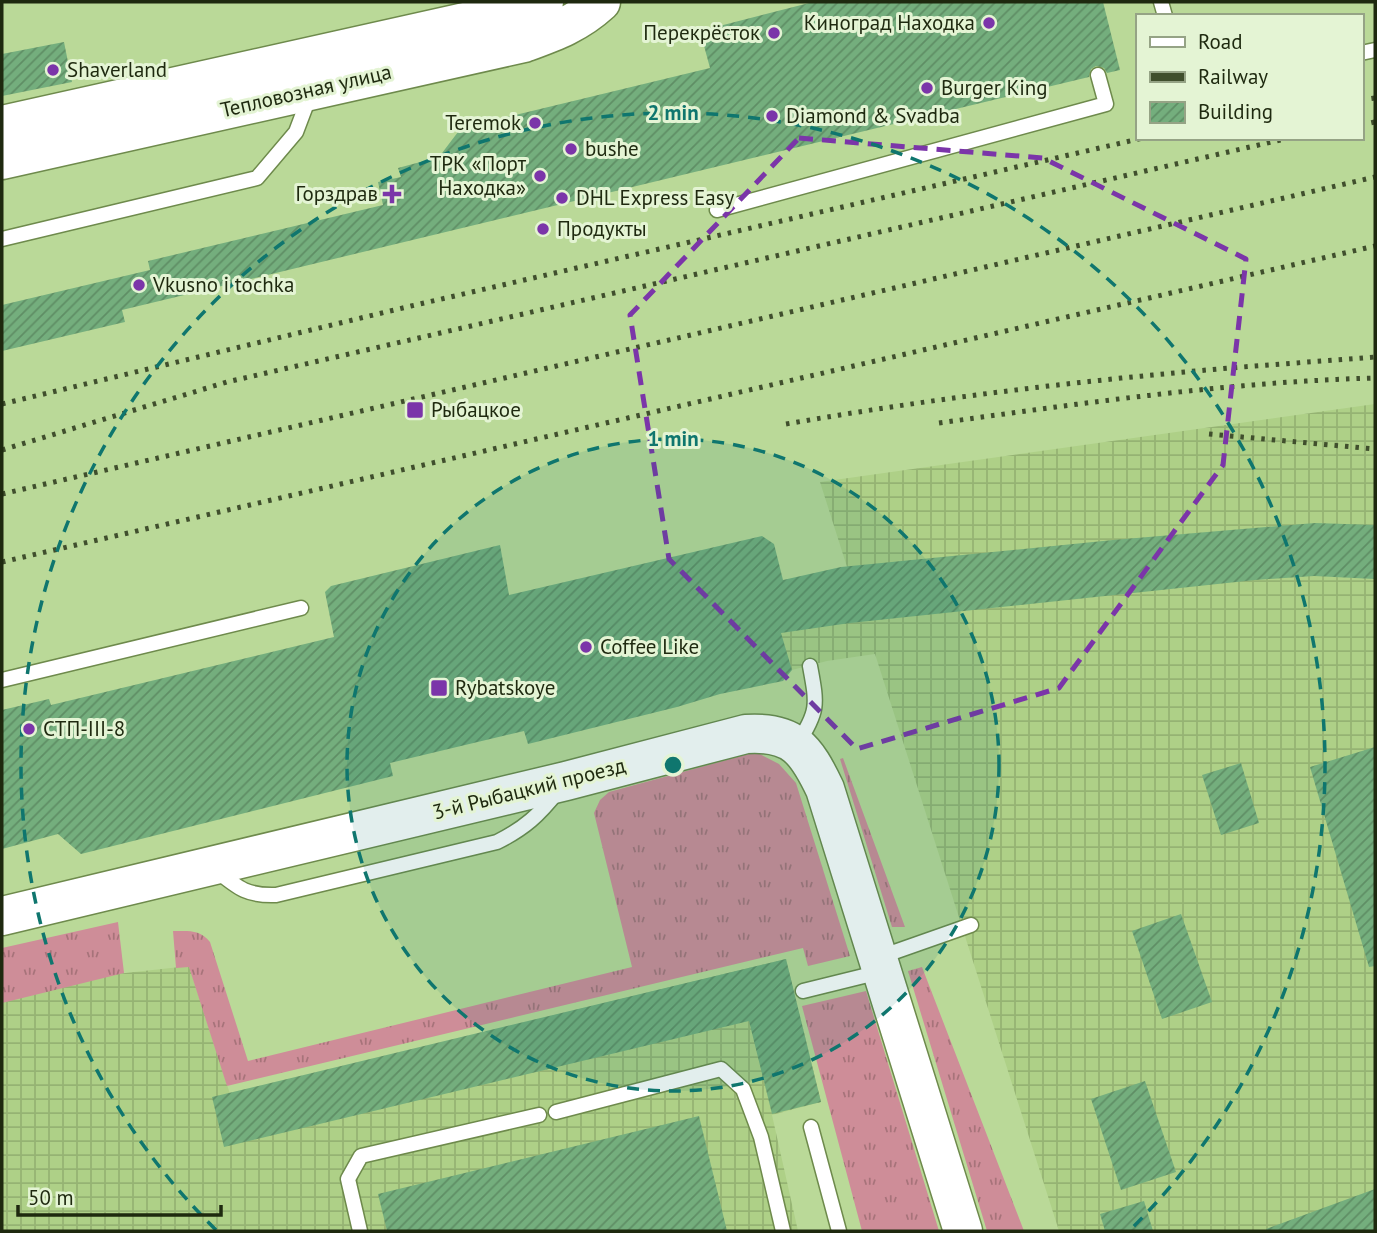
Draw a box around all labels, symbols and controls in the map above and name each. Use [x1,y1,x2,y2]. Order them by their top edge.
place label: Киноград Находка [804,9,975,36]
legend [1136,14,1363,140]
marker: Киноград Находка [981,15,997,31]
place label: Перекрёсток [643,19,760,46]
marker: Перекрёсток [766,25,782,41]
text: Road [1198,28,1242,55]
place label: Shaverland [67,56,167,83]
street label: Тепловозная улица [218,58,394,123]
marker: Shaverland [45,62,61,78]
text: Railway [1198,63,1268,90]
place label: Burger King [941,74,1048,101]
marker: Burger King [919,80,935,96]
text: Building [1198,98,1273,125]
text: 2 min [647,99,699,126]
place label: Diamond & Svadba [786,102,960,129]
marker: Diamond & Svadba [764,108,780,124]
place label: Teremok [445,109,521,136]
marker: Teremok [527,115,543,131]
place label: bushe [585,135,639,162]
marker: bushe [563,141,579,157]
place label: ТРК «Порт Находка» [430,150,527,201]
marker: ТРК «Порт Находка» [532,168,548,184]
place label: Горздрав [296,180,378,207]
place label: DHL Express Easy [576,184,734,211]
marker: Горздрав [384,186,400,202]
marker: DHL Express Easy [554,190,570,206]
place label: Продукты [557,215,647,242]
marker: Продукты [535,221,551,237]
place label: Vkusno i tochka [152,271,294,298]
marker: Vkusno i tochka [131,277,147,293]
place label: Рыбацкое [431,396,521,423]
marker: Рыбацкое [405,400,425,420]
text: 1 min [647,425,699,452]
place label: Coffee Like [600,633,699,660]
marker: Coffee Like [578,639,594,655]
place label: Rybatskoye [455,674,555,701]
marker: Rybatskoye [429,678,449,698]
place label: СТП-III-8 [43,715,125,742]
marker: СТП-III-8 [21,721,37,737]
street label: 3-й Рыбацкий проезд [430,751,628,826]
centre of rings [661,753,685,777]
scale bar [18,1174,220,1218]
text: 50 m [28,1184,74,1211]

